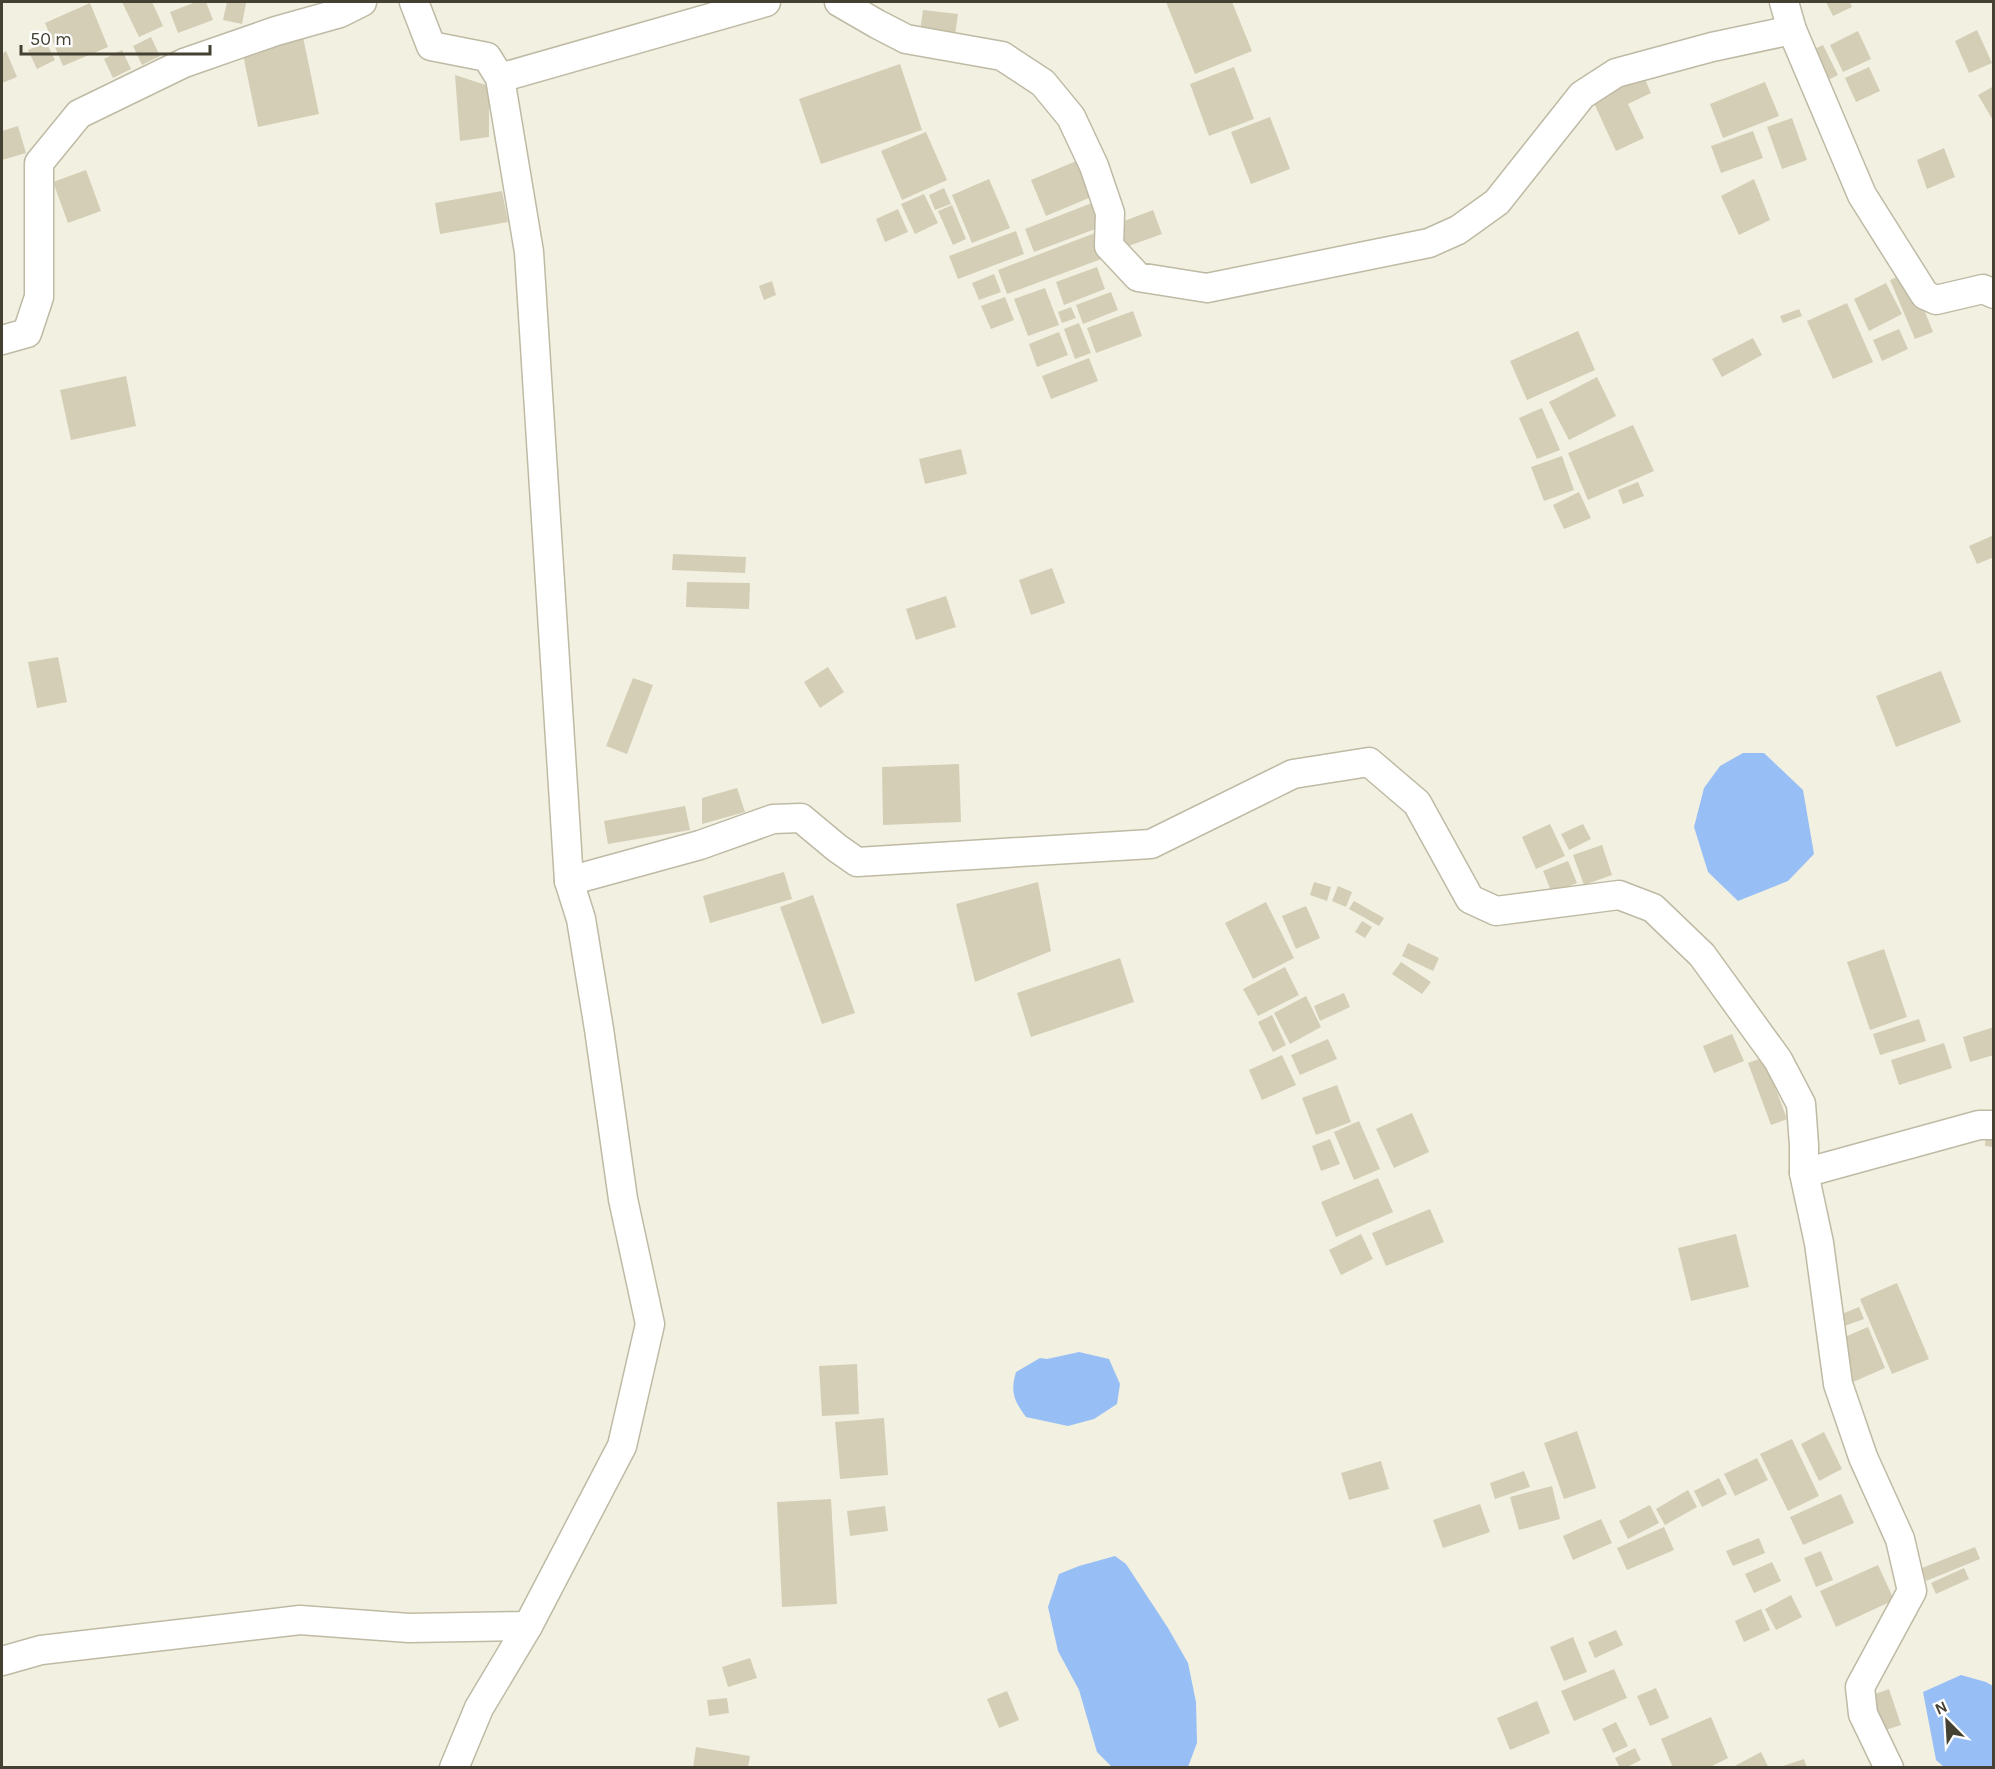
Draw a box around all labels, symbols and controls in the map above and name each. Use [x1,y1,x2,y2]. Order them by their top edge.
scale bar [21,18,210,56]
text: 50 m [30,28,72,50]
north arrow [1917,1691,1977,1751]
text: N [1932,1697,1950,1719]

